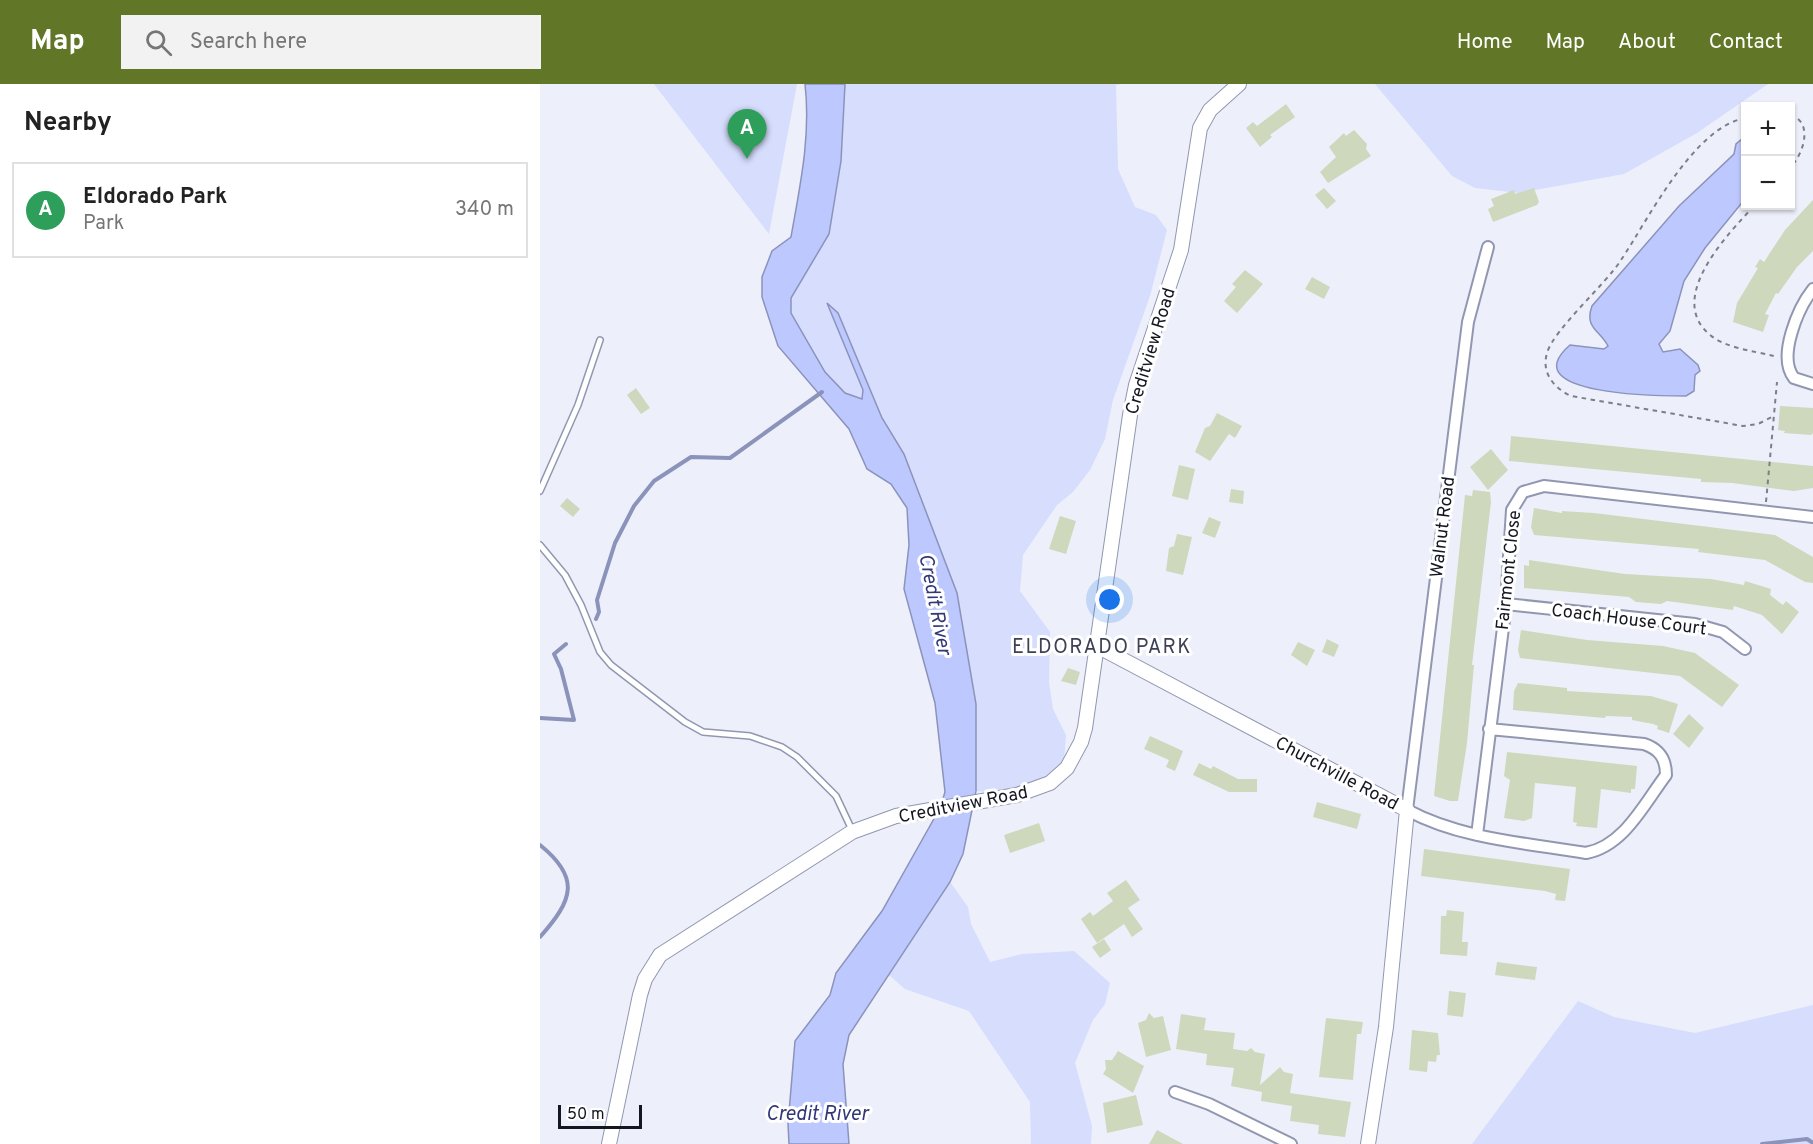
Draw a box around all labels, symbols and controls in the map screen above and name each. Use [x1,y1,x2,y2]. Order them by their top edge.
search box [121,15,541,69]
text: Map [30,24,85,60]
icon: search [142,26,175,59]
text: Search here [190,29,307,56]
text: Home [1457,29,1513,56]
text: Map [1546,29,1585,56]
text: About [1618,29,1676,56]
text: Contact [1709,29,1783,56]
map controls [1741,102,1795,210]
button: + [1741,102,1795,156]
text: Nearby [24,107,112,140]
pin: A [728,110,766,159]
button: − [1741,156,1795,210]
text: Eldorado Park [83,184,227,211]
text: A [38,197,53,223]
text: 340 m [455,197,514,223]
text: Park [83,211,124,237]
street label: Creditview Road [1121,285,1182,418]
street label: Walnut Road [1426,475,1461,579]
street label: Fairmont Close [1492,509,1527,631]
water label: Credit River [911,551,957,659]
your location [1095,585,1124,614]
street label: Coach House Court [1550,600,1708,641]
district label: ELDORADO PARK [1012,635,1192,661]
street label: Churchville Road [1271,732,1402,817]
street label: Creditview Road [897,782,1030,829]
scale bar [558,1102,642,1130]
water label: Credit River [766,1102,870,1128]
text: 50 m [567,1105,605,1125]

